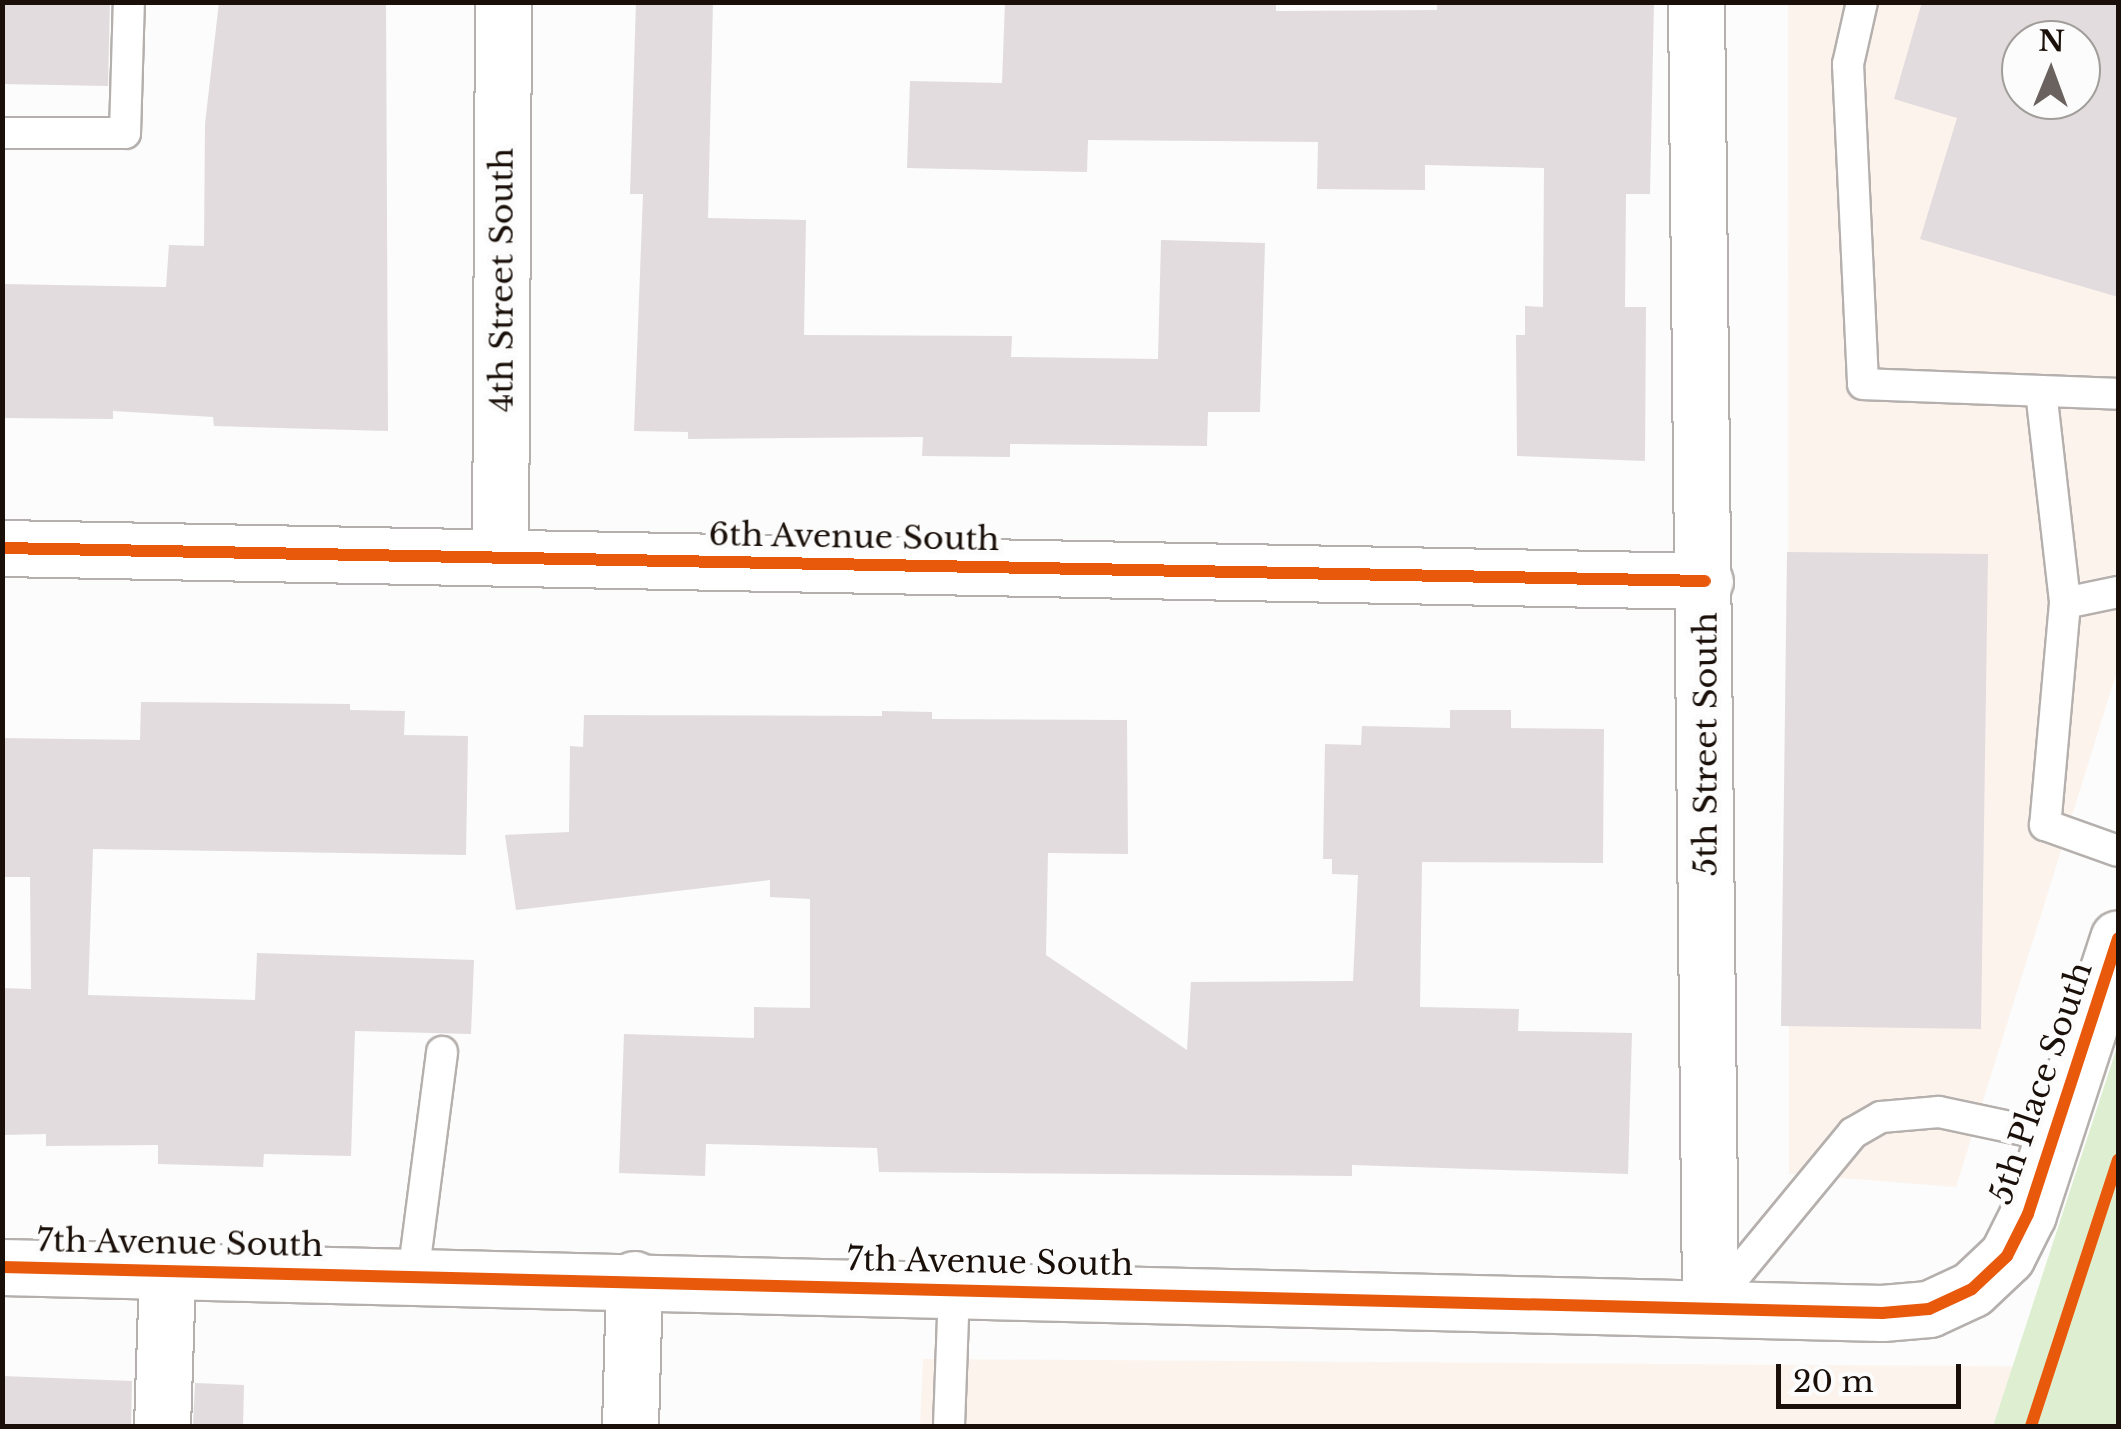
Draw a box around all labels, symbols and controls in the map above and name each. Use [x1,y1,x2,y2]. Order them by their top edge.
north arrow [2001,20,2101,120]
text: N [2038,24,2065,59]
street label: 4th Street South [483,148,521,412]
street label: 6th Avenue South [708,515,1000,559]
street label: 5th Street South [1687,612,1725,876]
street label: 5th Place South [1982,957,2100,1209]
street label: 7th Avenue South [36,1221,324,1265]
street label: 7th Avenue South [846,1240,1134,1284]
scale bar [1781,1344,1966,1406]
text: 20 m [1793,1363,1874,1400]

